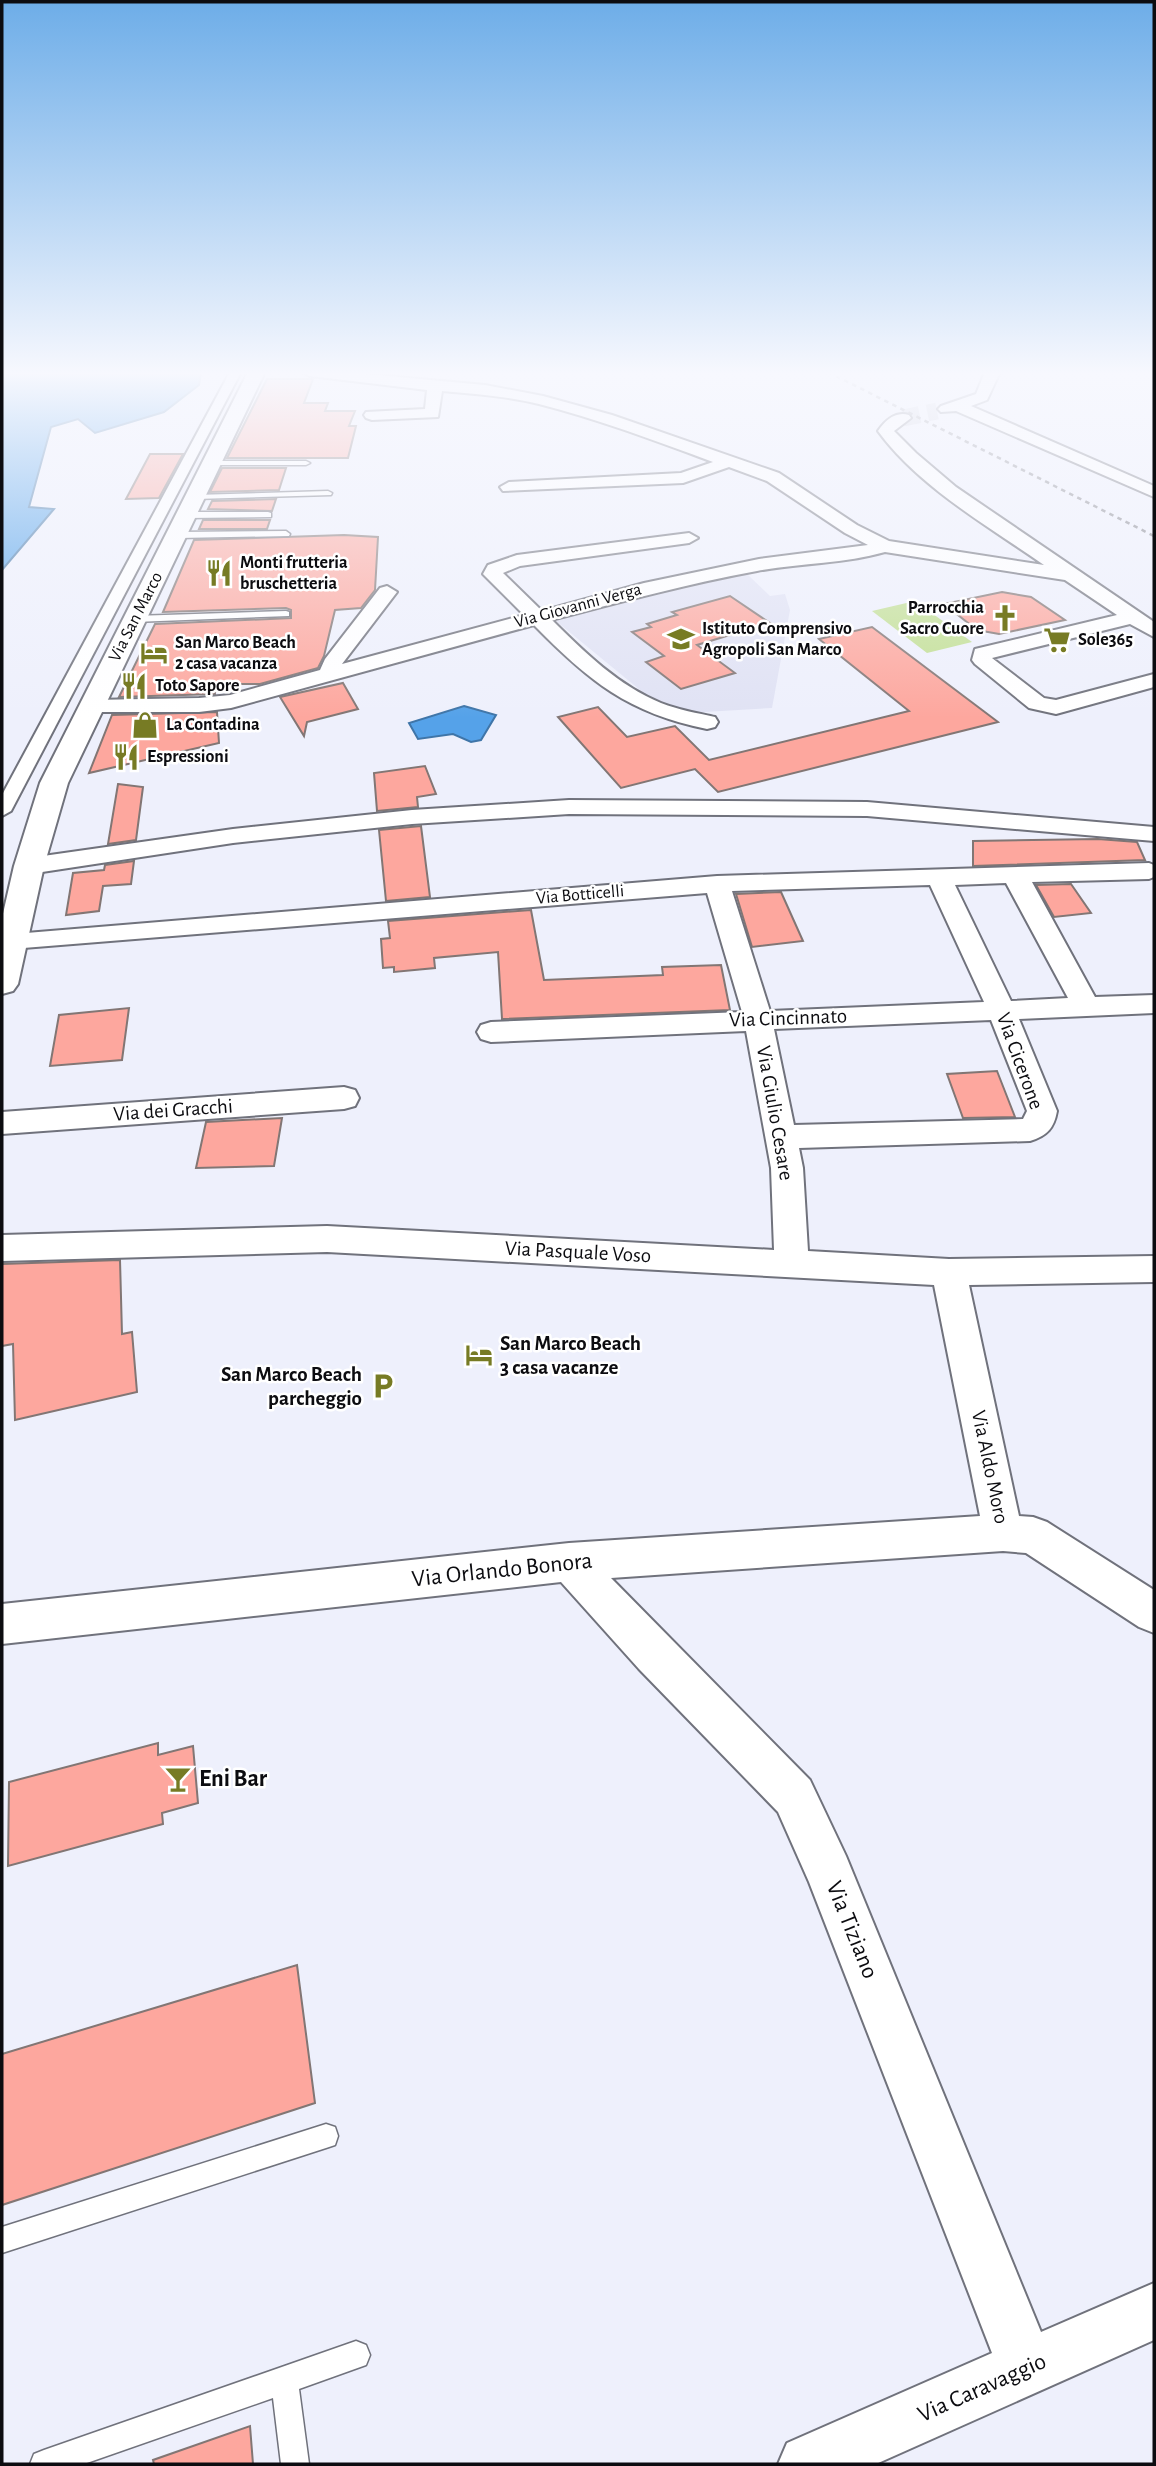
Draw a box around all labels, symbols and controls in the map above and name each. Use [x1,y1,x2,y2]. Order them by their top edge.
place label: Monti frutteria bruschetteria [240,554,348,593]
restaurant icon: Monti frutteria bruschetteria [204,558,234,588]
street label: Via San Marco [106,569,166,665]
street label: Via Giovanni Verga [512,580,644,632]
place label: Parrocchia Sacro Cuore [900,599,984,638]
church icon: Parrocchia Sacro Cuore [990,603,1020,633]
place label: Istituto Comprensivo Agropoli San Marco [702,620,852,659]
school or university icon: Istituto Comprensivo Agropoli San Marco [666,624,696,654]
supermarket icon: Sole365 [1042,625,1072,655]
place label: Sole365 [1078,631,1133,649]
place label: San Marco Beach 2 casa vacanza [175,634,296,673]
hotel icon: San Marco Beach 2 casa vacanza [139,638,169,668]
restaurant icon: Toto Sapore [119,671,149,701]
place label: Toto Sapore [155,677,240,695]
shop icon: La Contadina [130,710,160,740]
place label: La Contadina [166,716,260,734]
restaurant icon: Espressioni [111,742,141,772]
place label: Espressioni [147,748,229,766]
street label: Via Botticelli [535,882,625,908]
street label: Via Cincinnato [729,1005,847,1031]
street label: Via Cicerone [993,1010,1047,1112]
street label: Via Giulio Cesare [753,1044,797,1182]
street label: Via dei Gracchi [113,1095,233,1125]
street label: Via Pasquale Voso [504,1238,652,1266]
place label: San Marco Beach 3 casa vacanze [500,1333,641,1378]
hotel icon: San Marco Beach 3 casa vacanze [464,1340,494,1370]
place label: San Marco Beach parcheggio [221,1364,362,1409]
parking icon: San Marco Beach parcheggio [368,1371,398,1401]
street label: Via Aldo Moro [968,1408,1012,1526]
street label: Via Orlando Bonora [411,1549,593,1591]
bar icon: Eni Bar [163,1764,193,1794]
place label: Eni Bar [199,1767,268,1791]
street label: Via Tiziano [822,1878,882,1982]
street label: Via Caravaggio [914,2349,1050,2427]

